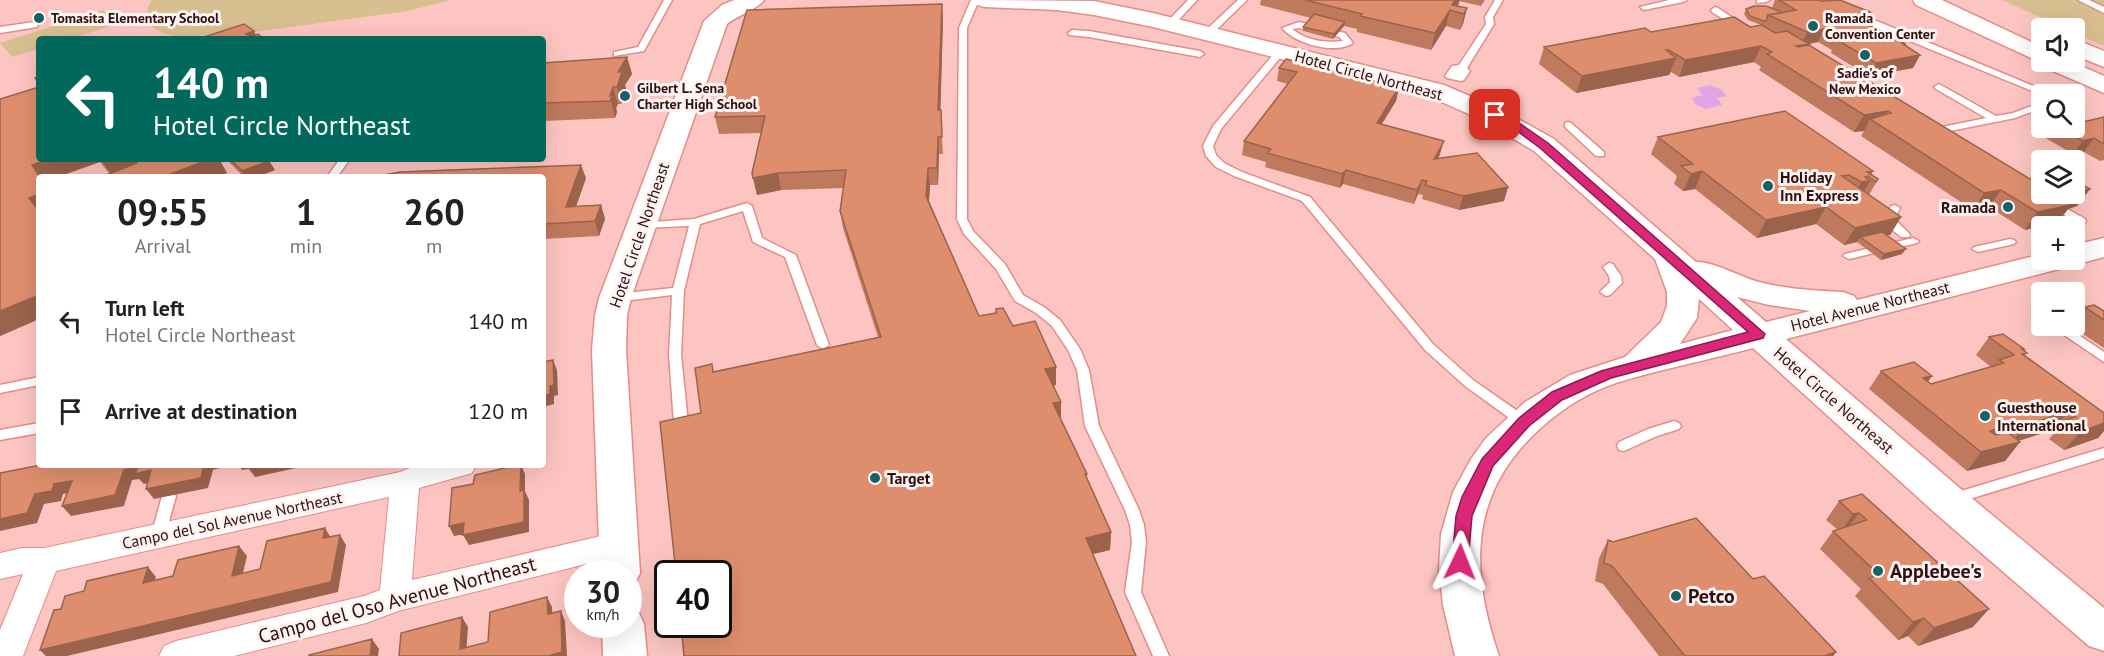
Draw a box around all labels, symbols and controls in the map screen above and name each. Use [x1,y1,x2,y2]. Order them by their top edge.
place label: Tomasita Elementary School [51,9,220,27]
place label: Ramada Convention Center [1825,9,1935,43]
marker: Tomasita Elementary School [32,11,46,25]
map controls [2031,18,2085,336]
button: sound [2031,18,2085,72]
marker: Ramada Convention Center [1806,19,1820,33]
street label: Hotel Circle Northeast [1293,46,1446,105]
marker: Sadie's of New Mexico [1858,48,1872,62]
text: 140 m [153,55,269,110]
icon: left [54,60,132,138]
place label: Sadie's of New Mexico [1829,64,1901,98]
place label: Gilbert L. Sena Charter High School [637,79,758,113]
button: search [2031,84,2085,138]
marker: Gilbert L. Sena Charter High School [618,89,632,103]
pin [1469,89,1520,140]
icon: arrive [1478,98,1511,131]
text: Hotel Circle Northeast [153,108,410,142]
button: layers [2031,150,2085,204]
street label: Hotel Circle Northeast [605,159,673,310]
place label: Holiday Inn Express [1780,167,1859,205]
marker: Holiday Inn Express [1761,179,1775,193]
text: 09:55 [117,188,209,235]
text: 1 [296,188,316,235]
text: 260 [404,188,465,235]
place label: Ramada [1941,197,1996,217]
marker: Ramada [2001,200,2015,214]
button: + [2031,216,2085,270]
text: Arrival [135,233,191,259]
text: min [290,233,322,259]
text: m [426,233,442,259]
street label: Hotel Avenue Northeast [1788,276,1952,335]
button: − [2031,282,2085,336]
text: Turn left [105,294,185,322]
icon: left [54,305,87,338]
text: 140 m [468,307,528,335]
text: Hotel Circle Northeast [105,322,296,348]
street label: Hotel Circle Northeast [1770,342,1899,458]
icon: arrive [54,395,87,428]
text: Arrive at destination [105,397,297,425]
text: 120 m [468,397,528,425]
place label: Guesthouse International [1997,397,2086,435]
marker: Guesthouse International [1978,409,1992,423]
place label: Target [887,468,931,488]
marker: Target [868,471,882,485]
street label: Campo del Sol Avenue Northeast [120,487,344,553]
position arrow [1428,530,1492,594]
street label: Campo del Oso Avenue Northeast [255,550,539,650]
place label: Applebee's [1890,558,1982,584]
speed limit sign: 40 [654,560,732,638]
marker: Applebee's [1871,564,1885,578]
text: 30 [586,572,620,611]
place label: Petco [1688,583,1735,609]
marker: Petco [1669,589,1683,603]
text: km/h [587,605,619,624]

